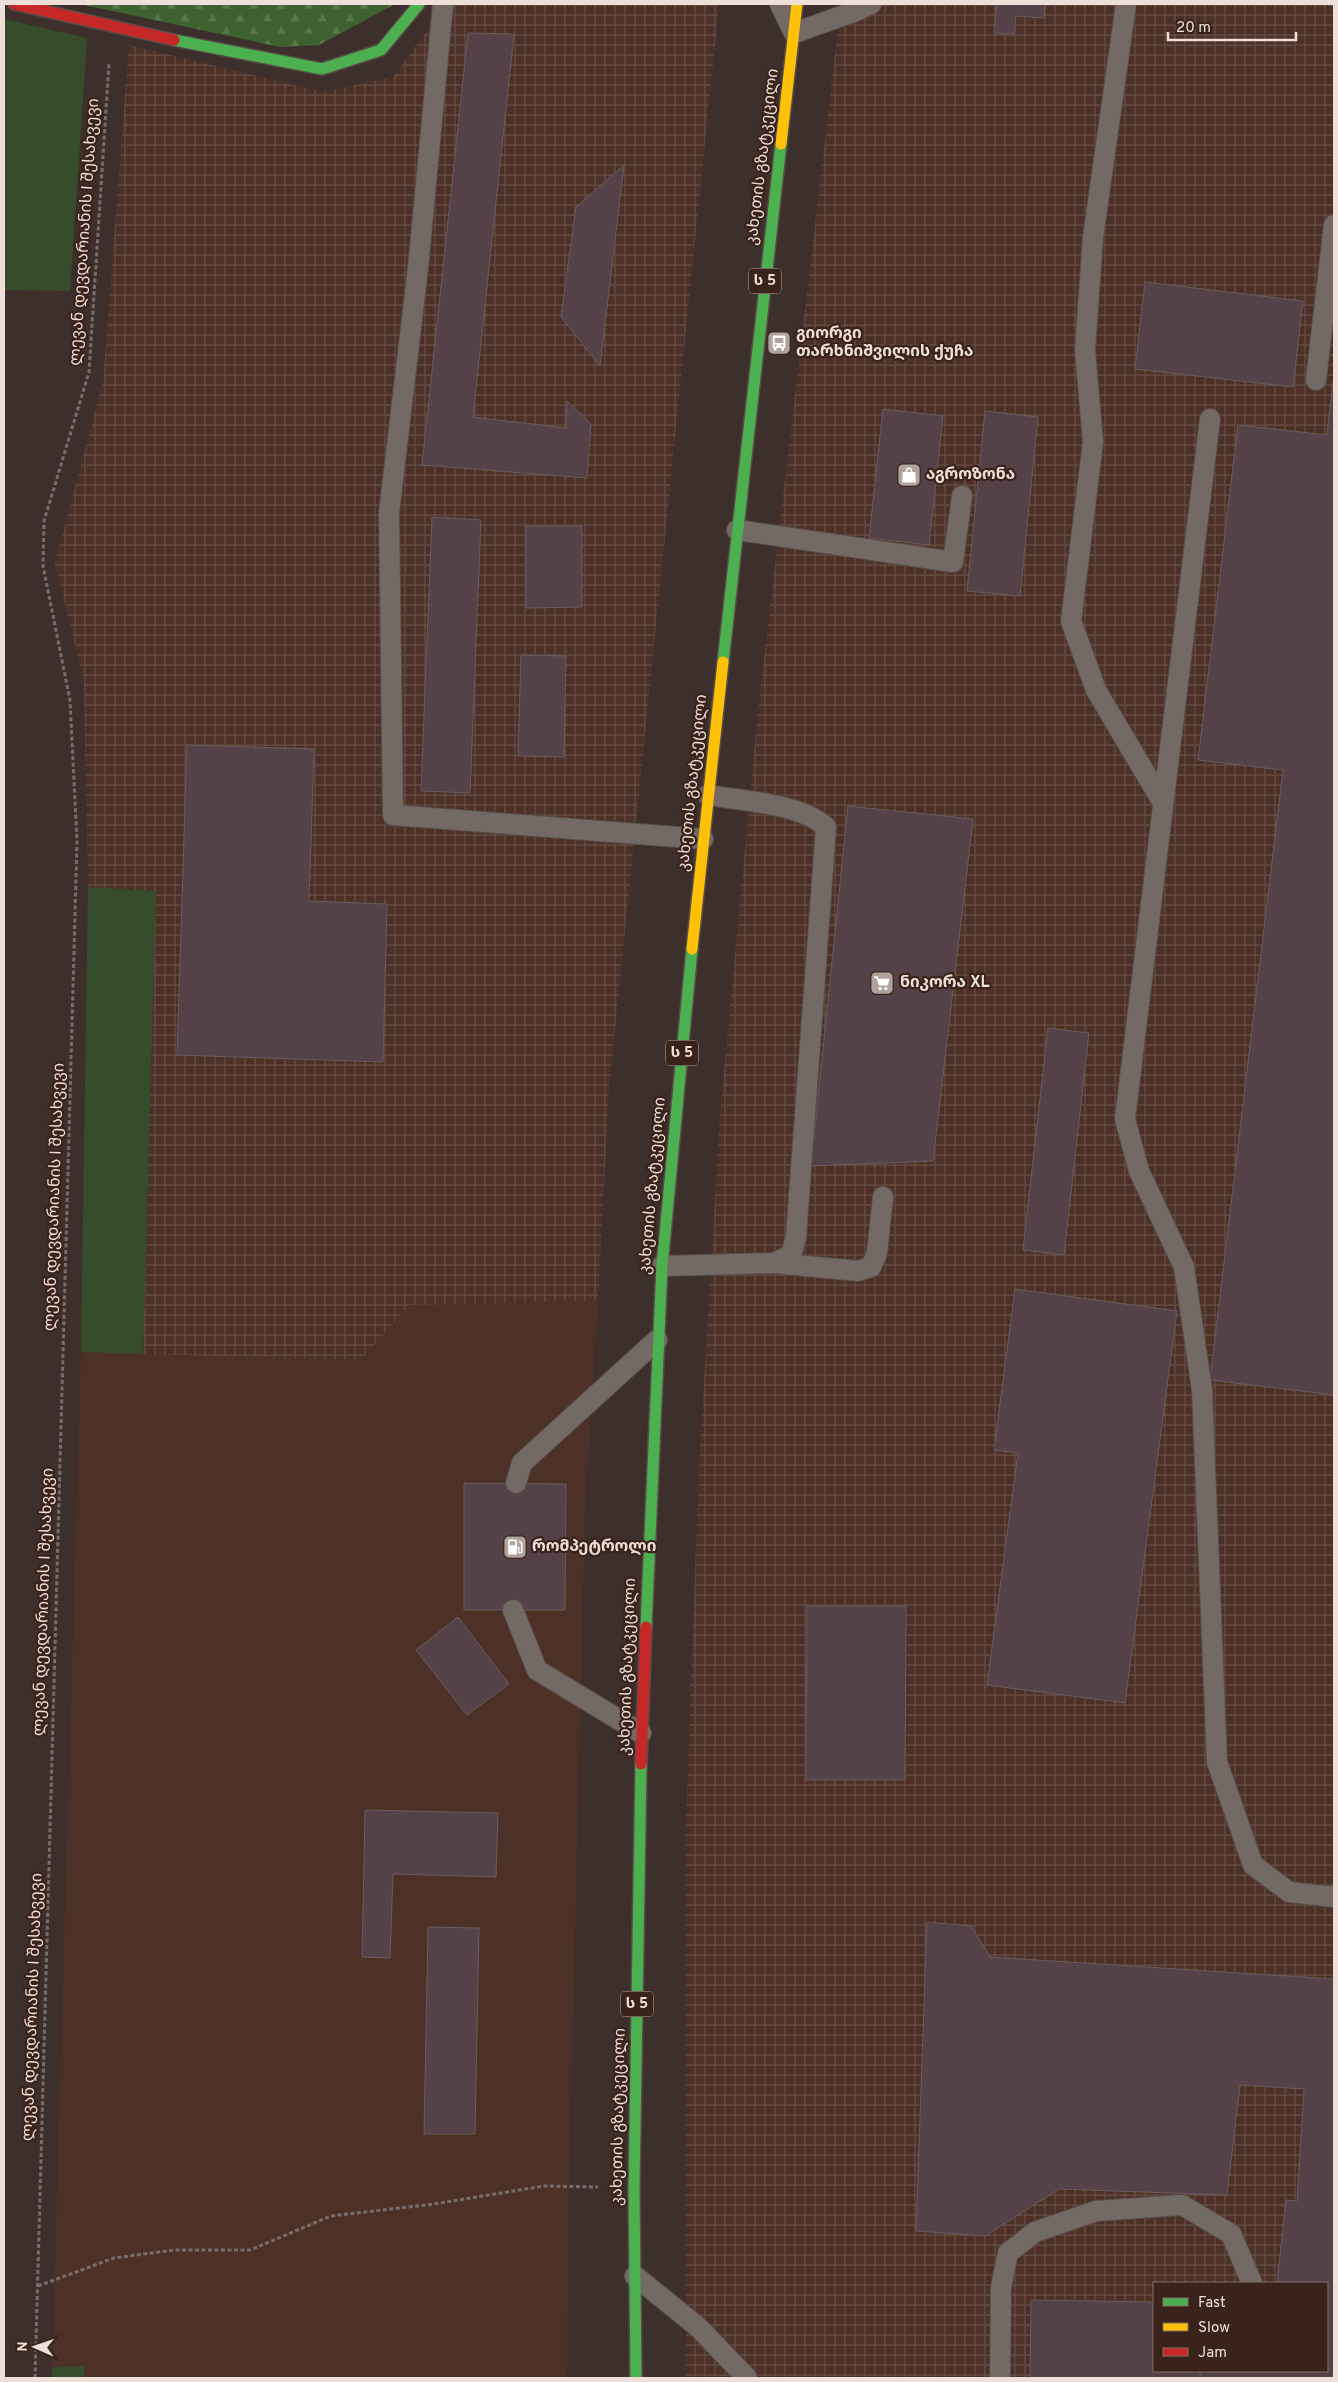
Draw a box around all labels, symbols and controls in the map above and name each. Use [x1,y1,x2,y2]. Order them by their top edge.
scale bar [1168,10,1296,42]
text: 20 m [1176,19,1211,38]
street label: კახეთის გზატკეცილი [742,67,784,247]
street label: ლევან დევდარიანის I შესახვევი [66,98,104,366]
road number: ს 5 [749,268,781,294]
place label: გიორგი თარხნიშვილის ქუჩა [796,324,973,362]
bus stop icon: გიორგი თარხნიშვილის ქუჩა [766,330,792,356]
shop icon: აგროზონა [896,462,922,488]
place label: აგროზონა [926,465,1015,485]
street label: კახეთის გზატკეცილი [674,693,712,873]
supermarket icon: ნიკორა XL [869,970,895,996]
place label: ნიკორა XL [900,973,990,993]
road number: ს 5 [666,1040,698,1066]
street label: ლევან დევდარიანის I შესახვევი [40,1063,70,1331]
street label: კახეთის გზატკეცილი [635,1096,671,1276]
street label: ლევან დევდარიანის I შესახვევი [29,1468,59,1736]
fuel station icon: რომპეტროლი [502,1534,528,1560]
place label: რომპეტროლი [532,1537,656,1557]
street label: კახეთის გზატკეცილი [615,1578,641,1756]
street label: ლევან დევდარიანის I შესახვევი [18,1873,48,2141]
road number: ს 5 [621,1992,653,2016]
street label: კახეთის გზატკეცილი [607,2028,631,2206]
legend [1153,2282,1328,2372]
text: Fast [1198,2294,1226,2313]
text: Slow [1198,2319,1230,2338]
north arrow [10,2322,60,2372]
text: N [15,2341,32,2352]
text: Jam [1198,2344,1227,2363]

